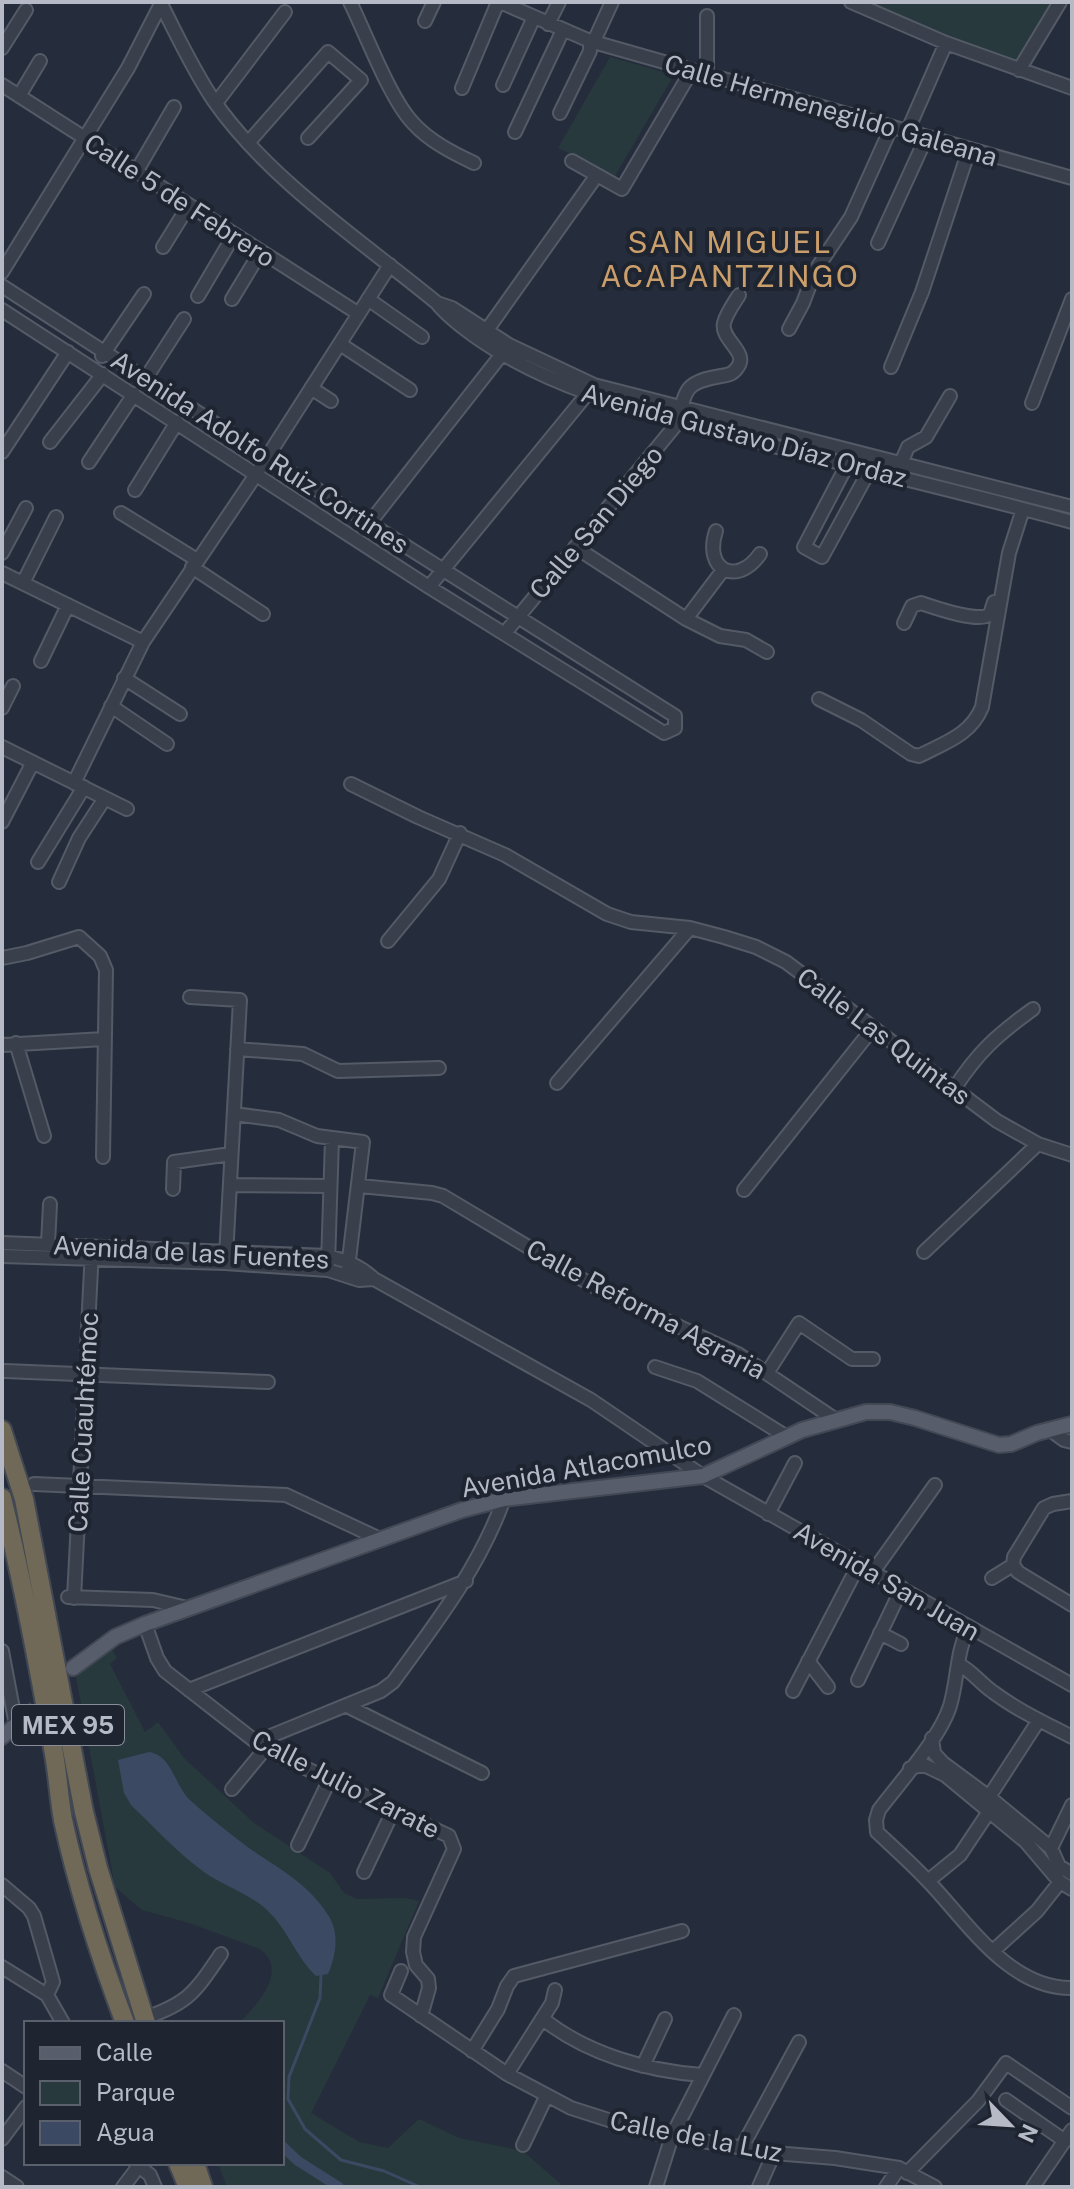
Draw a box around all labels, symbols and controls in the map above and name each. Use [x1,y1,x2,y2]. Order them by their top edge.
street label: Calle Hermenegildo Galeana [661,48,1001,172]
street label: Calle 5 de Febrero [79,127,281,273]
district label: SAN MIGUEL ACAPANTZINGO [600,224,860,294]
street label: Avenida Adolfo Ruiz Cortines [105,344,415,560]
street label: Avenida Gustavo Díaz Ordaz [578,377,910,493]
street label: Calle San Diego [523,439,669,605]
street label: Calle Las Quintas [791,961,977,1111]
street label: Avenida de las Fuentes [52,1229,330,1275]
street label: Calle Reforma Agraria [521,1233,771,1385]
street label: Calle Cuauhtémoc [62,1311,104,1533]
street label: Avenida Atlacomulco [458,1429,714,1503]
street label: Avenida San Juan [788,1515,986,1647]
road number: MEX 95 [12,1705,124,1745]
street label: Calle Julio Zarate [247,1723,445,1845]
legend [24,2021,284,2165]
text: Calle [96,2038,153,2066]
text: Parque [96,2078,175,2106]
north arrow [970,2085,1050,2165]
street label: Calle de la Luz [607,2104,785,2168]
text: Agua [96,2118,154,2146]
text: N [1013,2120,1044,2147]

